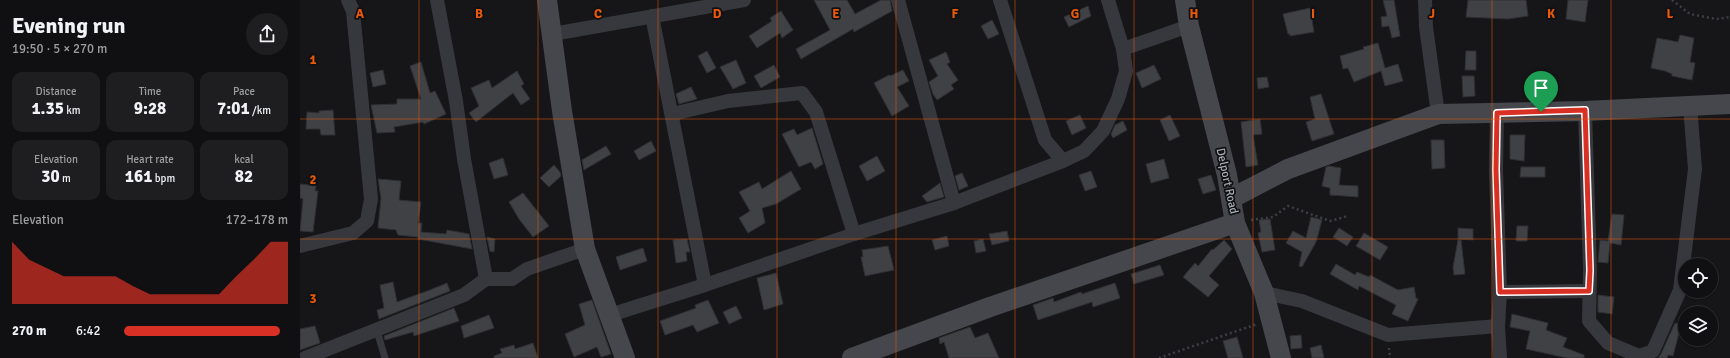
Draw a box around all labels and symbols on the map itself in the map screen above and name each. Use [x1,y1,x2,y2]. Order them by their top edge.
text: A [356,6,365,22]
text: B [475,6,483,22]
text: C [594,6,602,22]
text: D [713,6,722,22]
text: E [832,6,840,22]
text: F [952,6,959,22]
text: G [1071,6,1079,22]
text: H [1190,6,1198,22]
text: I [1311,6,1315,22]
text: J [1429,6,1435,22]
text: K [1547,6,1555,22]
text: L [1667,6,1674,22]
text: 1 [309,52,317,68]
pin [1524,71,1558,112]
street label: Delport Road [1213,147,1241,215]
text: 2 [309,172,317,188]
text: 3 [309,291,317,307]

